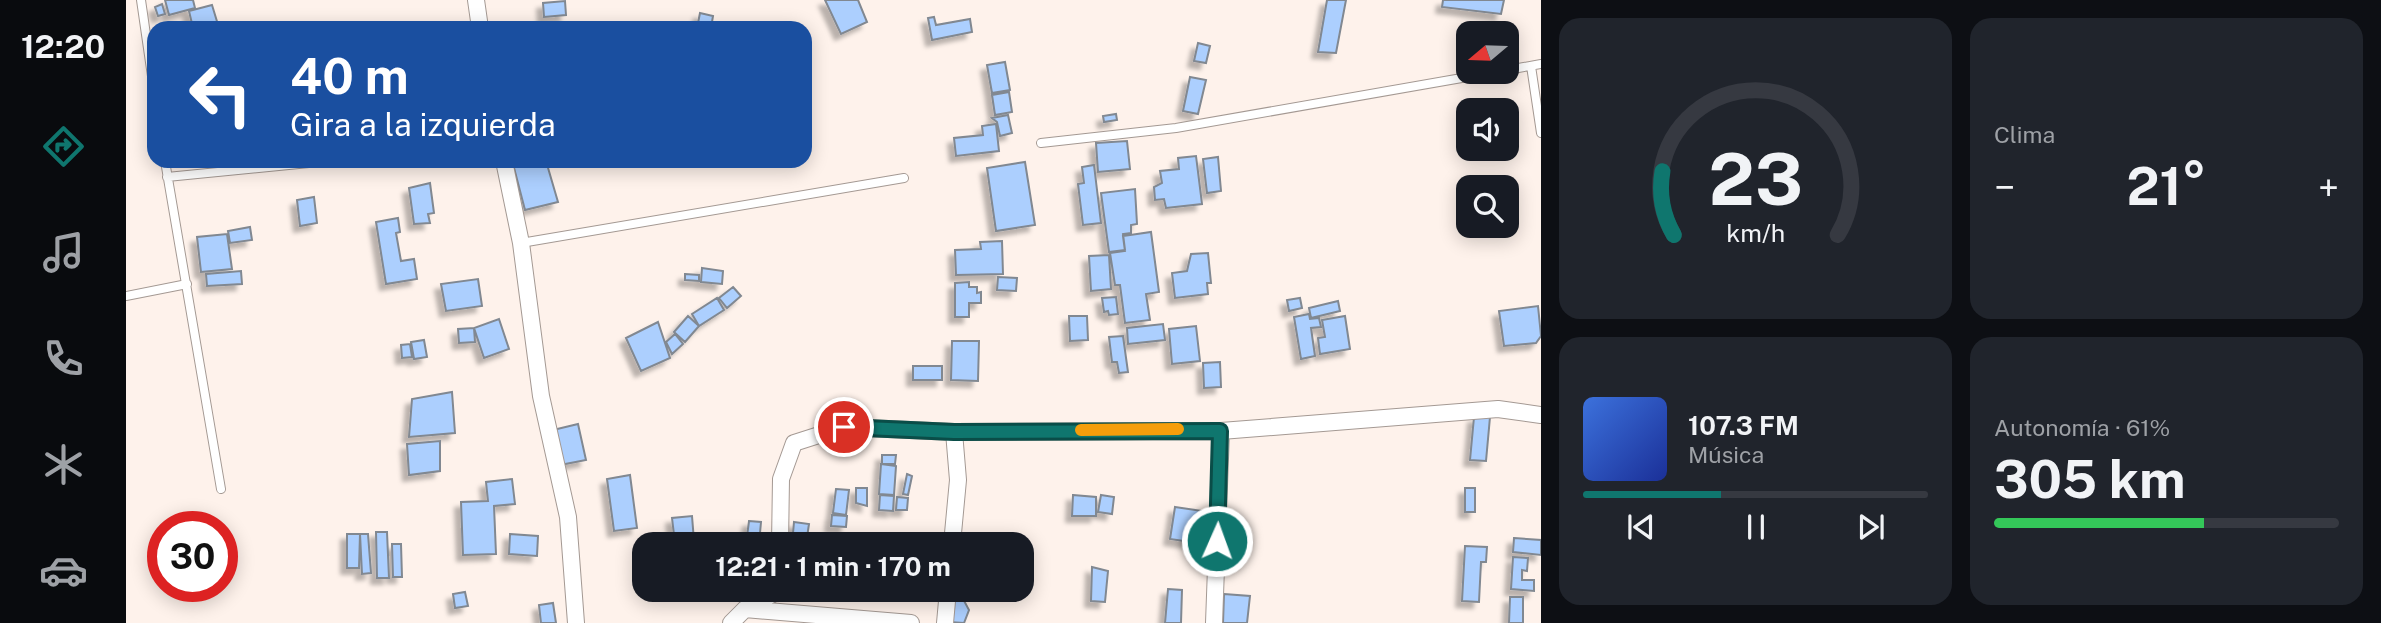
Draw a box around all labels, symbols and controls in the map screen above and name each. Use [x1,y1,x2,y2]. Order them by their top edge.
north arrow [1456,21,1519,84]
map controls [1456,21,1519,238]
text: 12:20 [21,28,105,65]
text: 40 m [290,47,409,105]
icon: left [175,49,266,140]
button: sound [1456,98,1519,161]
text: Gira a la izquierda [290,106,556,143]
text: Clima [1994,121,2055,148]
icon: directions [39,122,88,171]
text: 23 [1708,136,1803,221]
text: 21° [2127,156,2206,217]
text: − [1994,165,2015,210]
text: + [2318,165,2339,210]
button: search [1456,175,1519,238]
text: km/h [1726,217,1785,247]
icon: music [39,228,88,277]
icon: phone [39,334,88,383]
pin [814,397,874,457]
icon: arrive [825,408,863,446]
text: 107.3 FM [1688,410,1799,441]
text: Autonomía · 61% [1994,414,2170,441]
icon: climate [39,440,88,489]
text: Música [1688,441,1764,468]
text: 305 km [1994,449,2185,510]
position arrow [1180,504,1254,578]
icon: previous [1622,508,1660,546]
icon: pause [1737,508,1775,546]
icon: next [1852,508,1890,546]
speed limit sign: 30 [147,511,238,602]
icon: car [39,546,88,595]
text: 12:21 · 1 min · 170 m [715,551,951,582]

